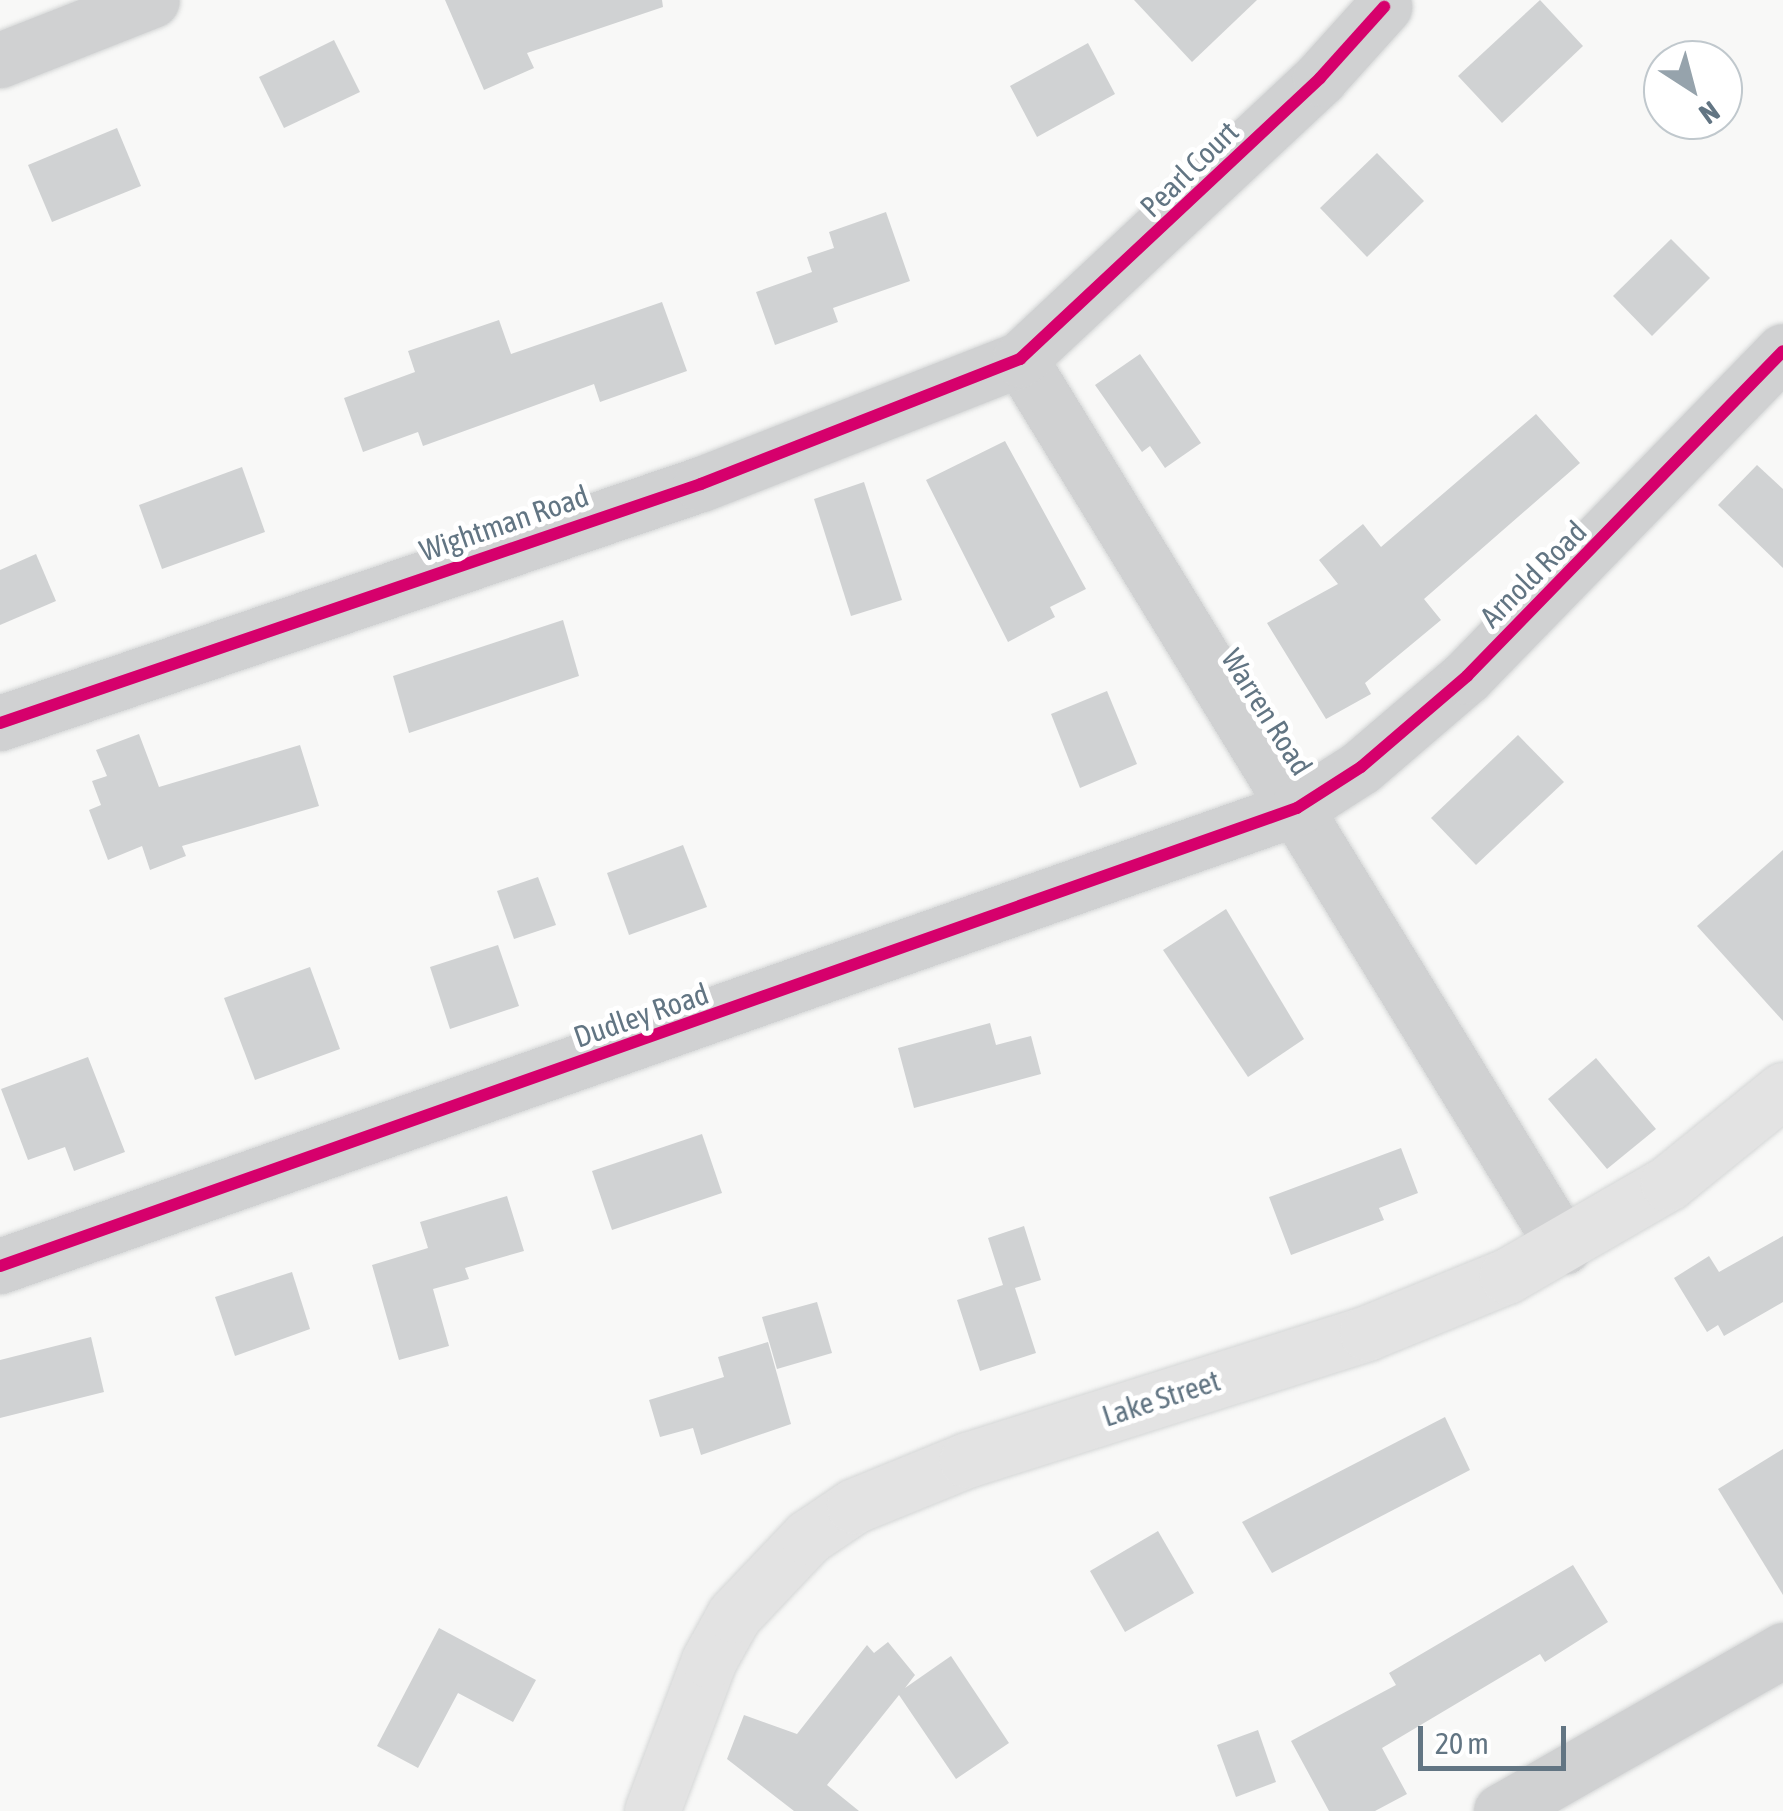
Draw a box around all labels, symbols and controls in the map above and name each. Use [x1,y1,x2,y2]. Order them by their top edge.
north arrow [1643,40,1743,140]
text: N [1693,95,1726,130]
street label: Pearl Court [1133,114,1245,224]
street label: Wightman Road [415,477,593,569]
street label: Arnold Road [1472,513,1594,635]
street label: Warren Road [1214,642,1320,782]
street label: Dudley Road [569,975,713,1055]
street label: Lake Street [1098,1362,1224,1434]
scale bar [1423,1706,1570,1768]
text: 20 m [1435,1726,1489,1760]

